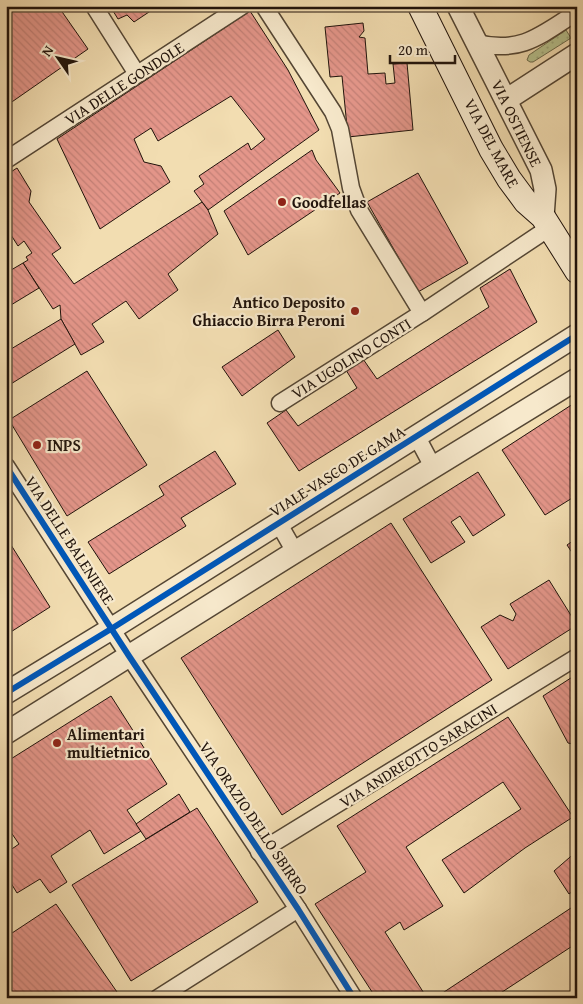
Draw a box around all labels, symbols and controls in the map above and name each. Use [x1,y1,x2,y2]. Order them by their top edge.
north arrow [32,32,82,82]
scale bar [390,32,456,64]
street label: VIA DELLE GONDOLE [59,35,189,131]
text: 20 m [398,39,429,60]
text: N [36,41,58,60]
street label: VIA OSTIENSE [485,75,549,171]
street label: VIA DEL MARE [458,94,526,192]
place label: Goodfellas [292,190,367,214]
marker: Goodfellas [276,196,288,208]
place label: Antico Deposito Ghiaccio Birra Peroni [193,290,345,332]
marker: Antico Deposito Ghiaccio Birra Peroni [349,305,361,317]
street label: VIA UGOLINO CONTI [286,311,416,405]
street label: VIALE VASCO DE GAMA [264,419,410,523]
place label: INPS [47,433,81,457]
marker: INPS [31,439,43,451]
street label: VIA DELLE BALENIERE [19,471,121,609]
street label: VIA ANDREOTTO SARACINI [335,697,502,813]
place label: Alimentari multietnico [67,722,151,764]
street label: VIA ORAZIO DELLO SBIRRO [194,736,315,900]
marker: Alimentari multietnico [51,737,63,749]

